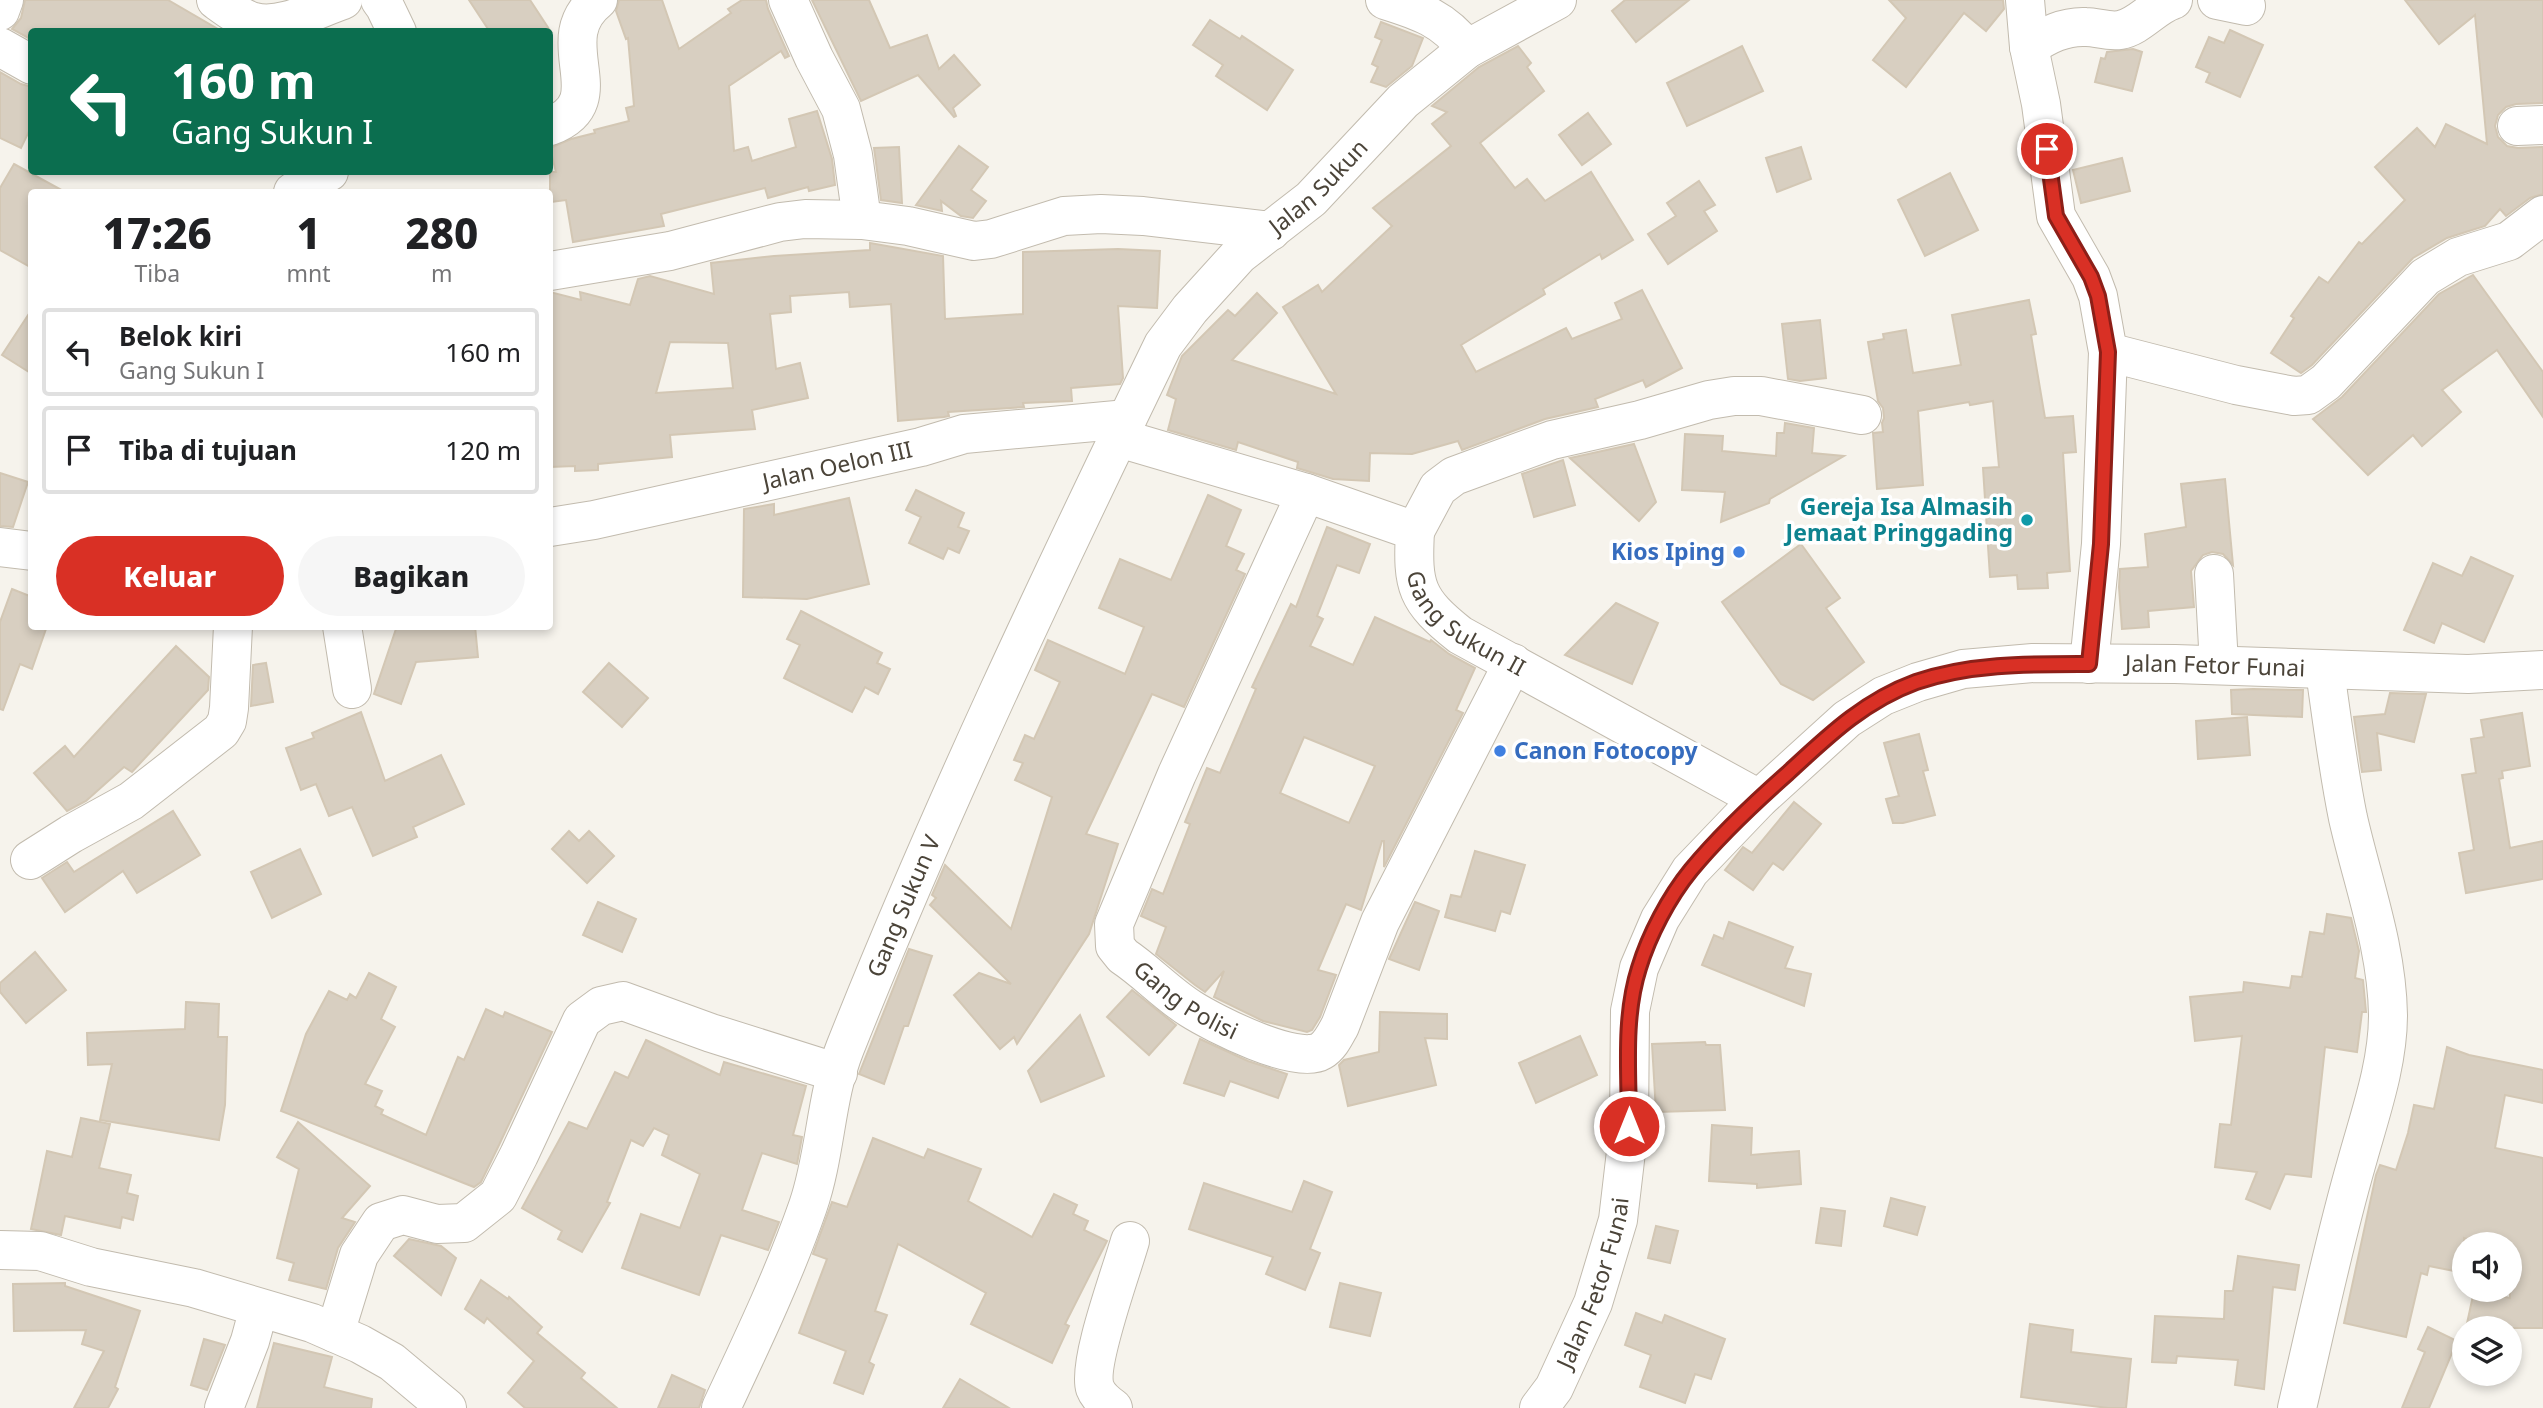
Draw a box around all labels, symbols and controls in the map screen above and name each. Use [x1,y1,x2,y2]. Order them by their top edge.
text: 160 m [171,47,316,113]
icon: left [56,56,147,147]
text: Gang Sukun I [171,110,373,153]
pin [2017,119,2077,179]
icon: arrive [2028,130,2066,168]
street label: Jalan Sukun [1260,132,1374,242]
text: 17:26 [103,204,212,261]
text: 1 [296,204,321,261]
text: 280 [405,204,478,261]
text: Tiba [134,257,180,289]
text: mnt [287,257,331,289]
text: m [431,257,453,289]
text: Belok kiri [119,318,242,354]
icon: left [60,333,98,371]
text: 160 m [445,334,521,370]
text: Gang Sukun I [119,354,264,386]
icon: arrive [60,431,98,469]
text: Tiba di tujuan [119,432,297,468]
text: 120 m [445,432,521,468]
street label: Jalan Oelon III [757,432,915,497]
place label: Gereja Isa Almasih Jemaat Pringgading [1784,490,2013,548]
marker: Gereja Isa Almasih Jemaat Pringgading [2019,512,2035,528]
place label: Kios Iping [1611,535,1725,567]
button: Keluar [56,536,284,616]
button: Bagikan [298,536,525,616]
marker: Kios Iping [1731,544,1747,560]
street label: Gang Sukun II [1400,568,1532,683]
street label: Jalan Fetor Funai [2123,647,2306,683]
place label: Canon Fotocopy [1514,734,1698,766]
marker: Canon Fotocopy [1492,743,1508,759]
street label: Gang Sukun V [858,830,947,982]
street label: Gang Polisi [1127,953,1244,1046]
position arrow [1592,1089,1666,1163]
street label: Jalan Fetor Funai [1547,1195,1636,1375]
map controls [2452,1232,2522,1386]
button: sound [2452,1232,2522,1302]
button: layers [2452,1316,2522,1386]

